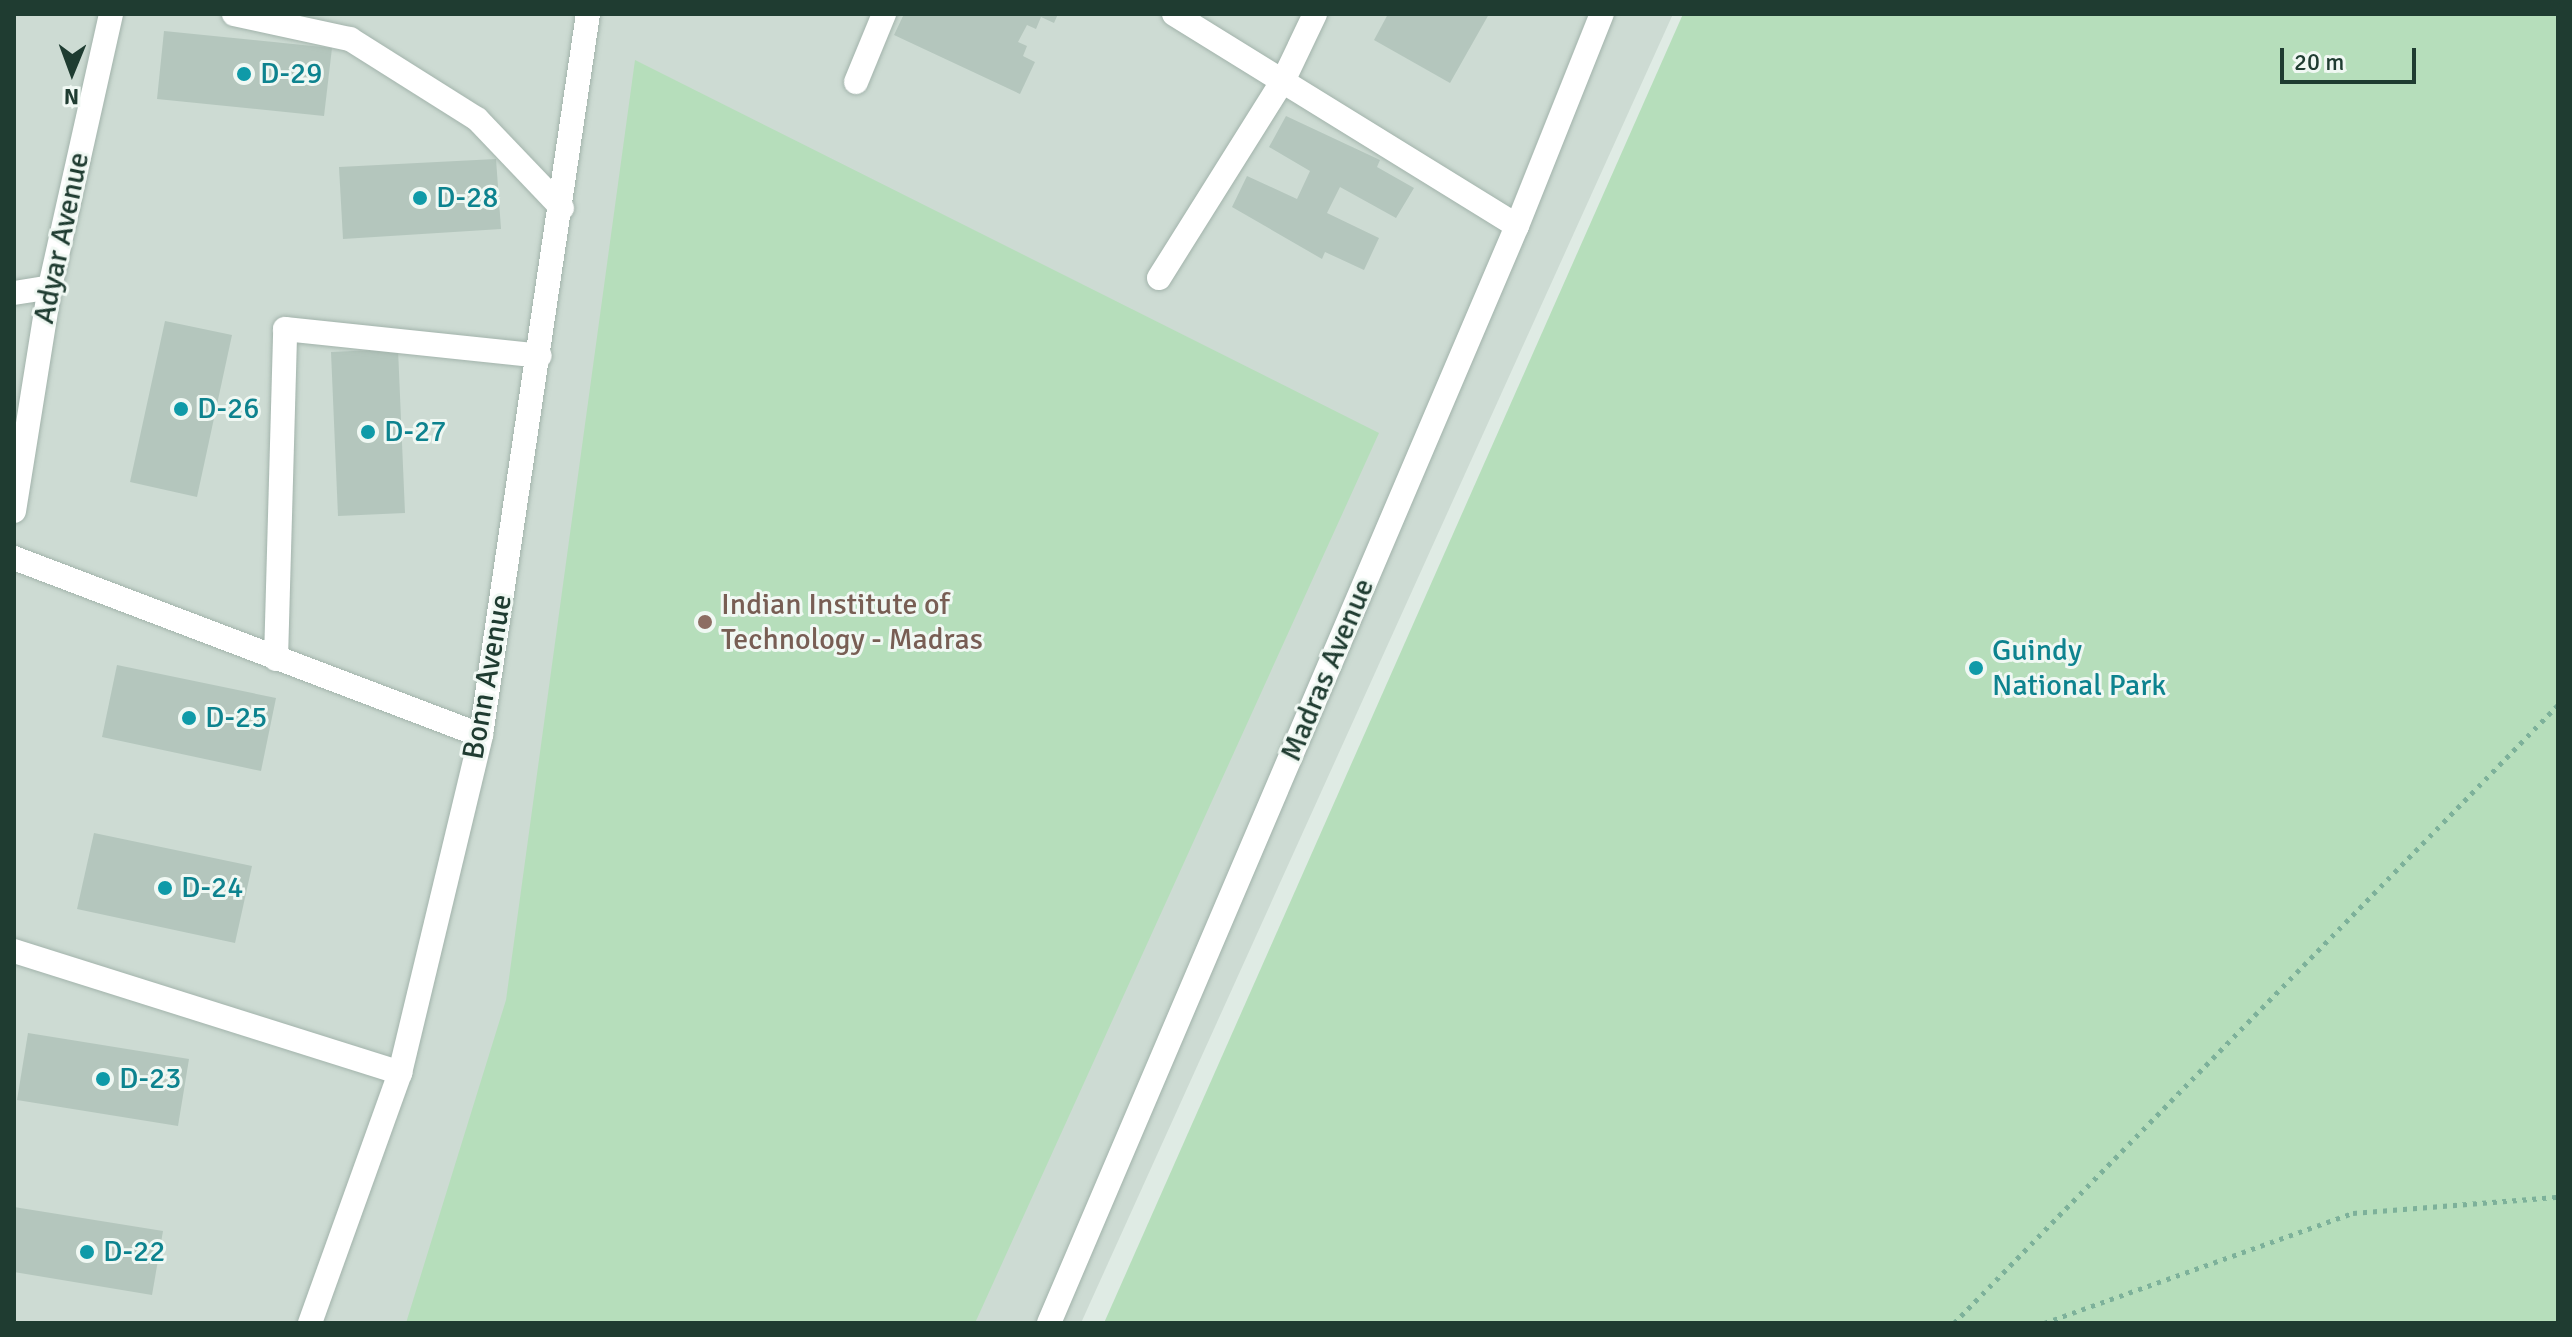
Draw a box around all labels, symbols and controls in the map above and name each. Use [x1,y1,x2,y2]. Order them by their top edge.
north arrow [32,32,112,112]
scale bar [2284,32,2420,82]
text: 20 m [2294,47,2344,77]
place label: D-29 [260,56,322,92]
marker: D-29 [235,65,253,83]
text: N [64,83,79,110]
street label: Adyar Avenue [26,149,98,327]
place label: D-28 [436,180,498,216]
marker: D-28 [411,189,429,207]
place label: D-26 [197,391,259,427]
marker: D-26 [172,400,190,418]
place label: D-27 [384,414,446,450]
marker: D-27 [359,423,377,441]
street label: Madras Avenue [1273,573,1383,767]
place label: Indian Institute of Technology - Madras [721,587,983,658]
street label: Bonn Avenue [456,592,520,762]
marker: Indian Institute of Technology - Madras [696,613,714,631]
place label: Guindy National Park [1992,633,2166,704]
marker: Guindy National Park [1967,659,1985,677]
place label: D-25 [205,700,267,736]
marker: D-25 [180,709,198,727]
place label: D-24 [181,870,243,906]
marker: D-24 [156,879,174,897]
place label: D-23 [119,1061,181,1097]
marker: D-23 [94,1070,112,1088]
place label: D-22 [103,1234,165,1270]
marker: D-22 [78,1243,96,1261]

